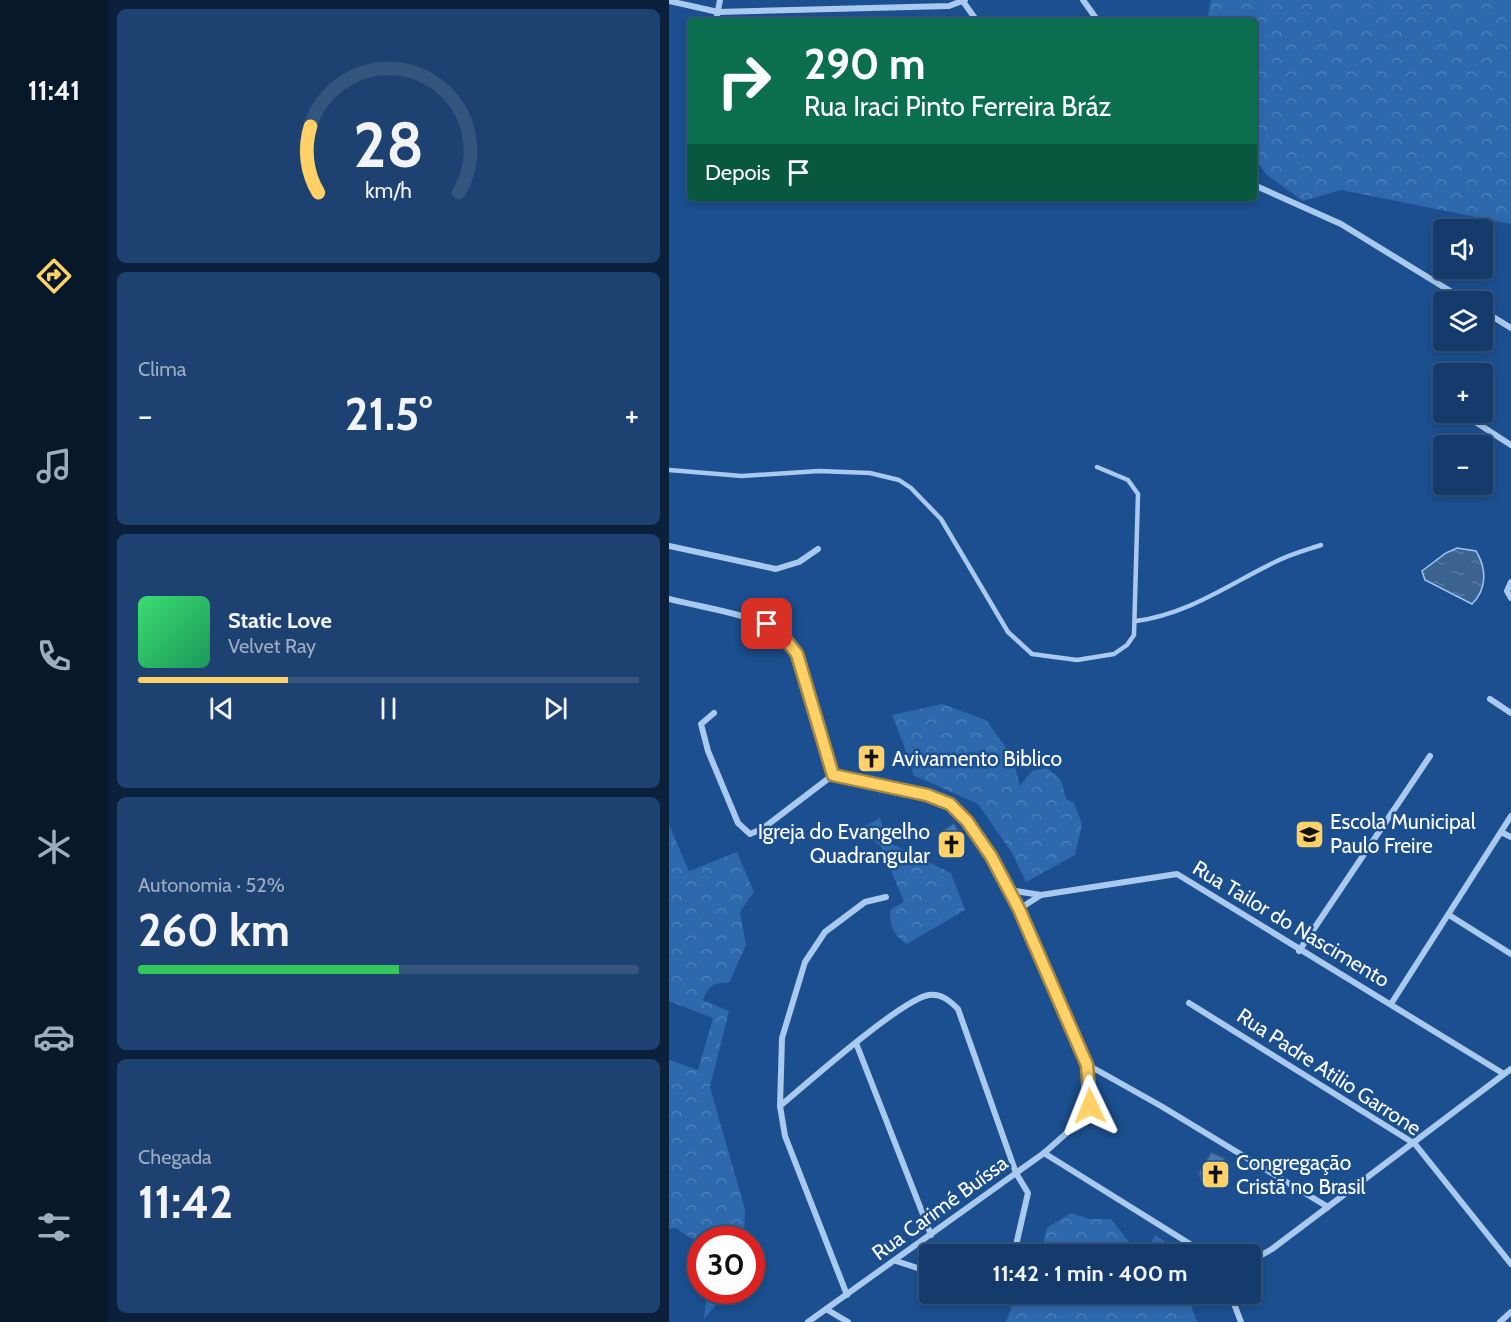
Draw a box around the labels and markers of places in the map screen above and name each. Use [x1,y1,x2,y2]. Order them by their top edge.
pin [741,598,792,649]
church icon: Avivamento Biblico [855,743,887,775]
place label: Avivamento Biblico [892,746,1062,771]
place label: Escola Municipal Paulo Freire [1330,809,1476,858]
school or university icon: Escola Municipal Paulo Freire [1293,818,1325,850]
place label: Igreja do Evangelho Quadrangular [758,819,930,868]
church icon: Igreja do Evangelho Quadrangular [935,828,967,860]
place label: Congregação Cristã no Brasil [1236,1150,1366,1199]
church icon: Congregação Cristã no Brasil [1199,1159,1231,1191]

